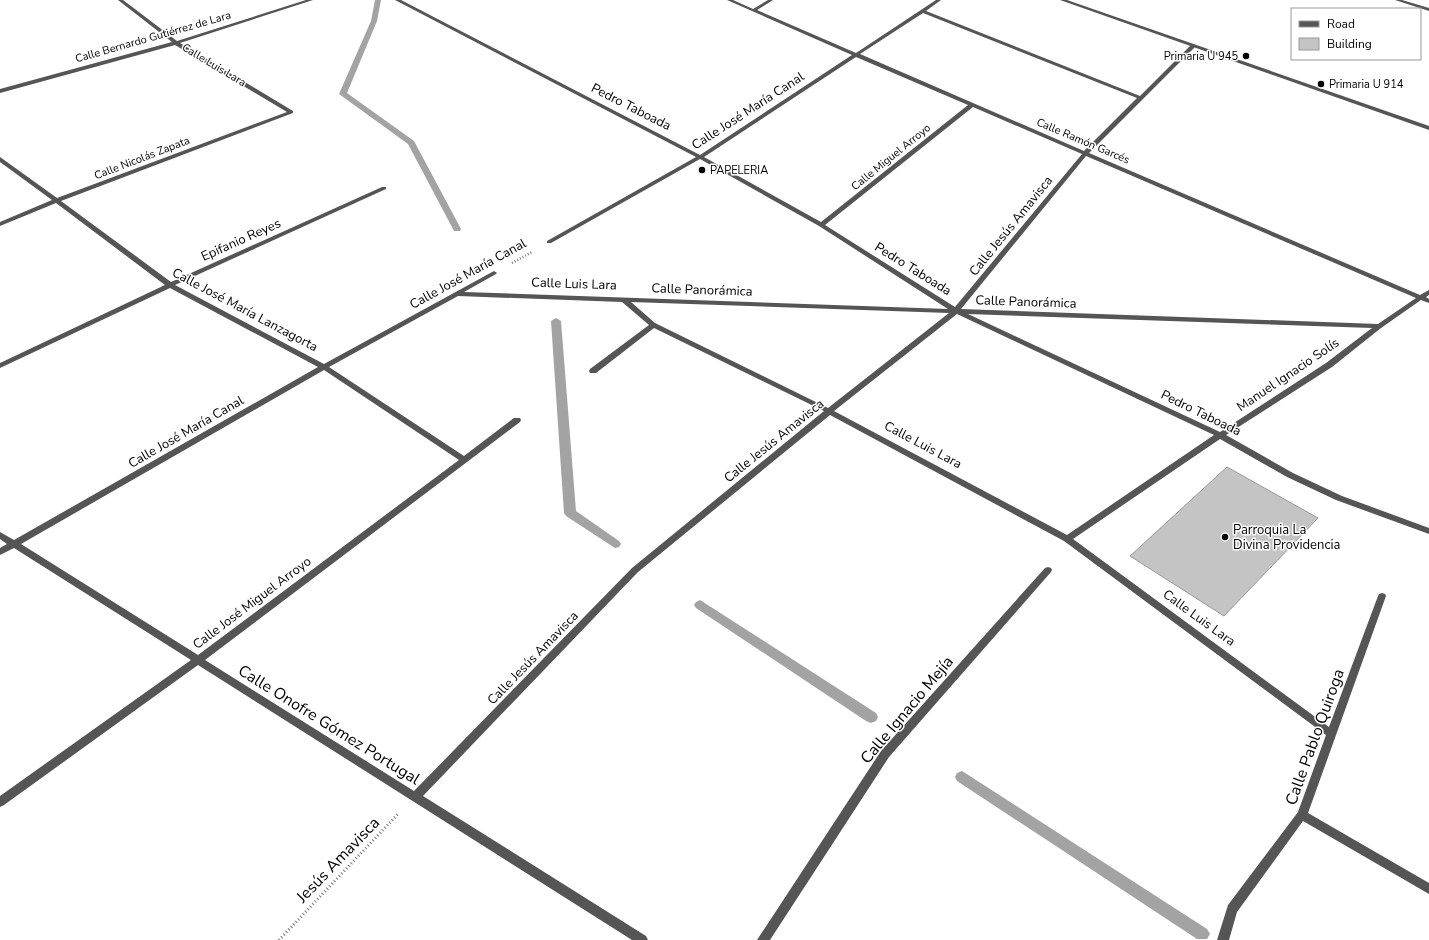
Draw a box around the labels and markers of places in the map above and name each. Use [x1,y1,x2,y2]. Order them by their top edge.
place label: Primaria U 945 [1164,49,1238,64]
marker: Primaria U 945 [1241,51,1251,61]
place label: Primaria U 914 [1329,77,1404,92]
marker: Primaria U 914 [1316,79,1326,89]
place label: PAPELERIA [710,163,768,178]
marker: PAPELERIA [697,165,707,175]
place label: Parroquia La Divina Providencia [1233,521,1340,554]
marker: Parroquia La Divina Providencia [1220,532,1230,542]

